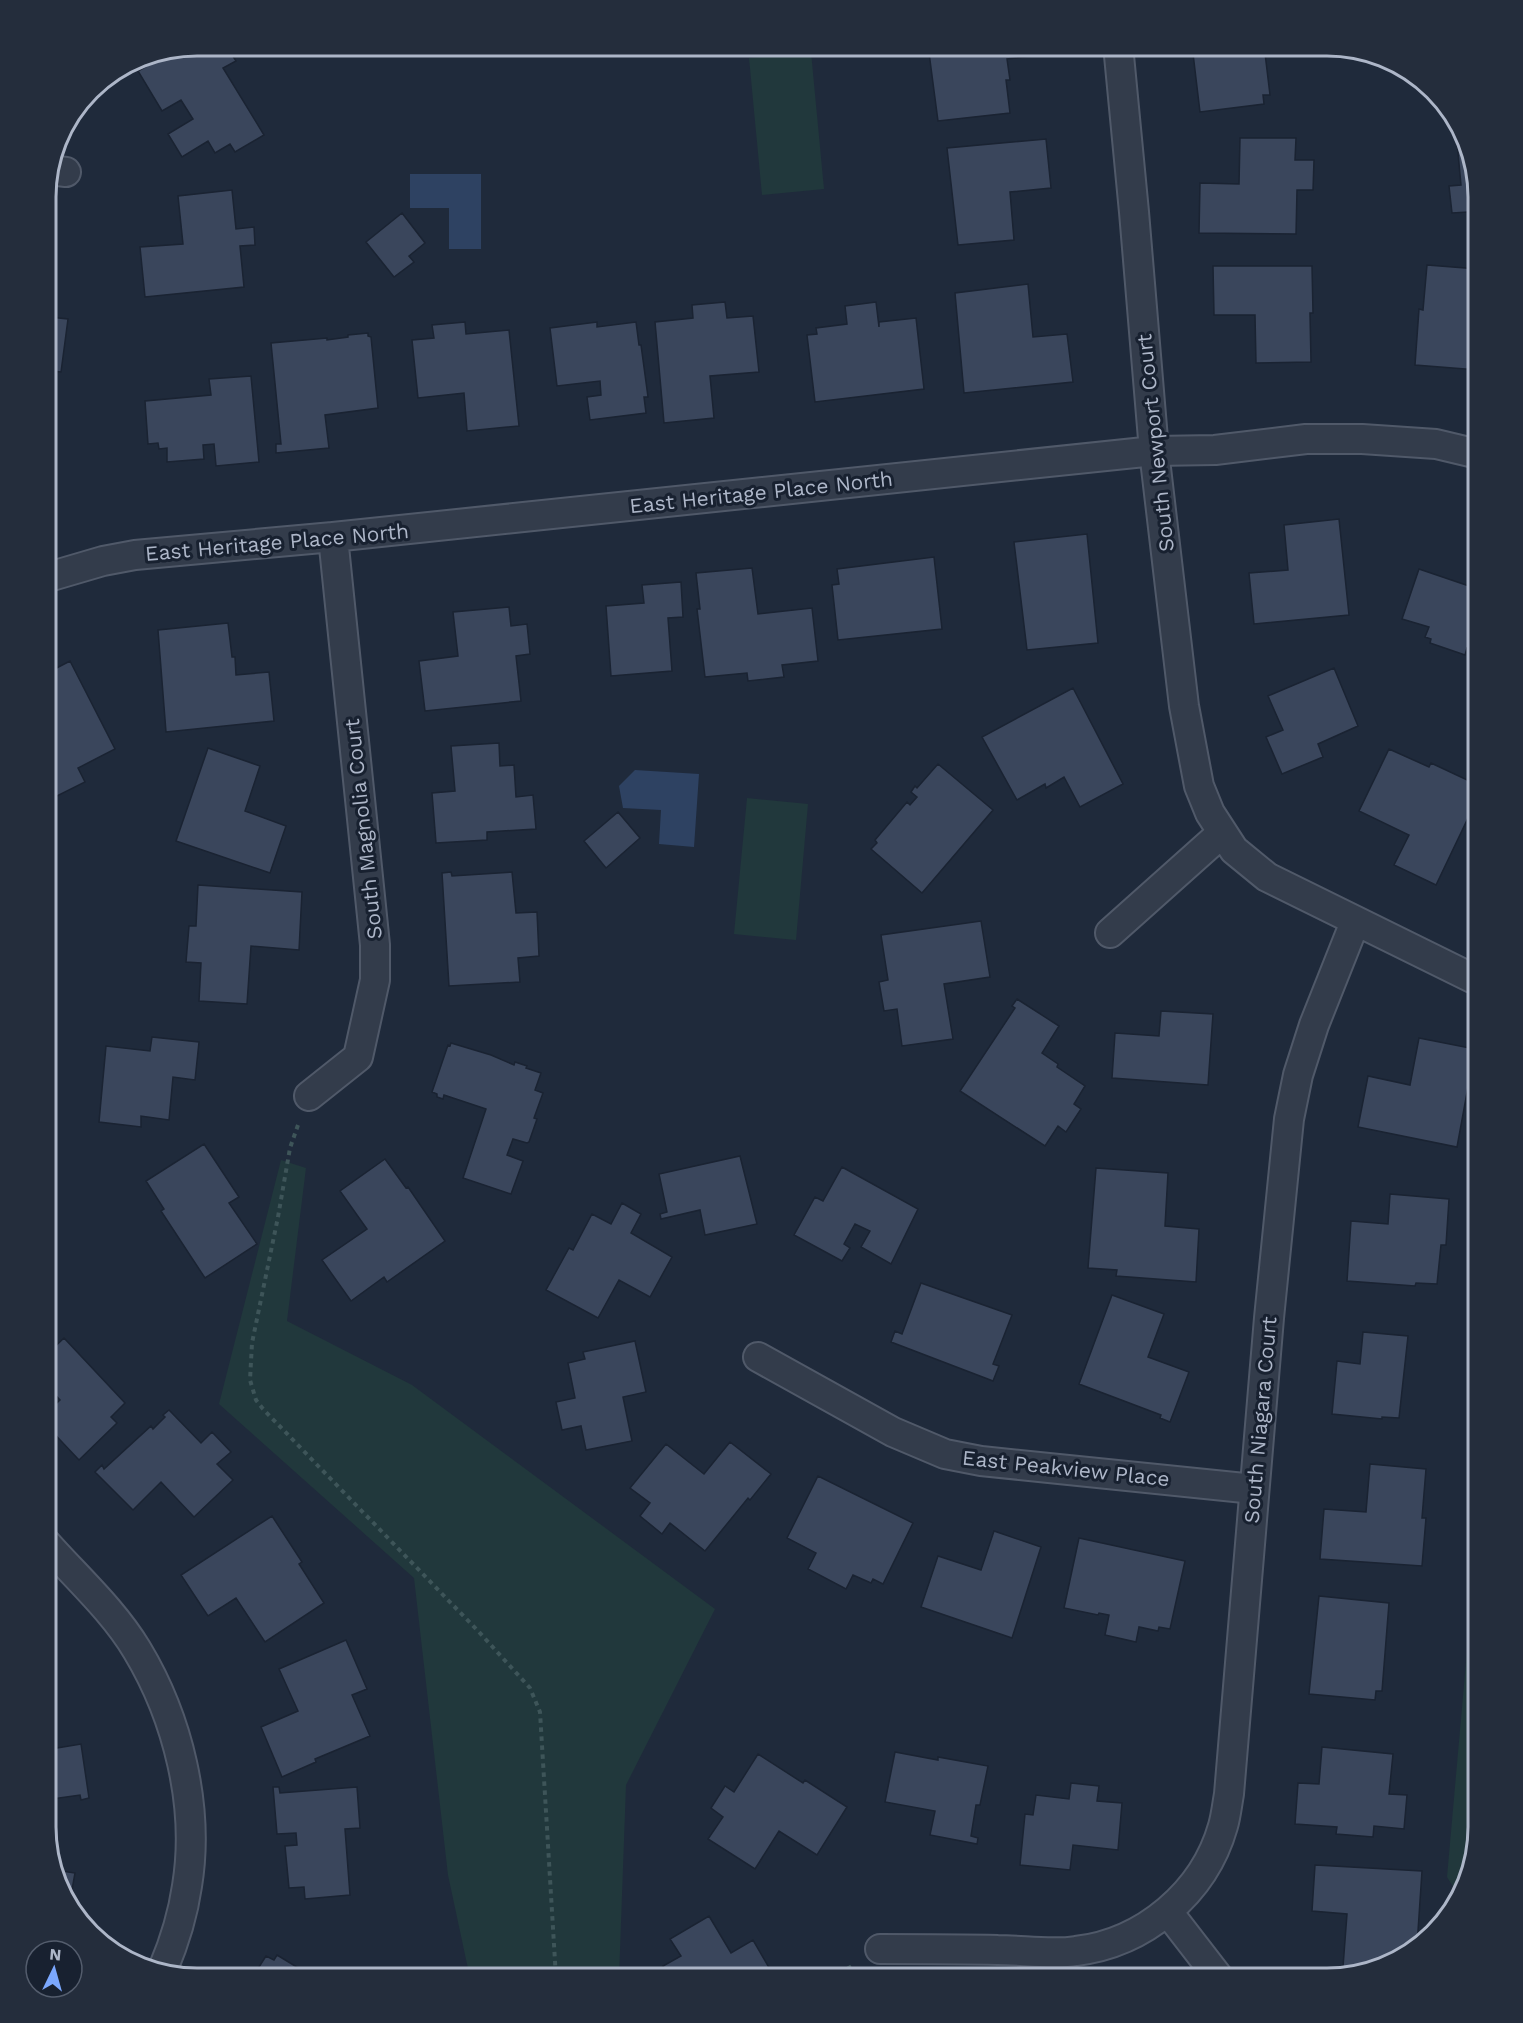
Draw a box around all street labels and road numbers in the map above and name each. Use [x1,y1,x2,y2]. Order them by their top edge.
street label: South Newport Court [1131,333,1179,553]
street label: East Heritage Place North [628,466,894,518]
street label: East Heritage Place North [144,518,410,566]
street label: South Magnolia Court [339,717,387,941]
street label: South Niagara Court [1239,1315,1282,1524]
street label: East Peakview Place [961,1445,1171,1491]

